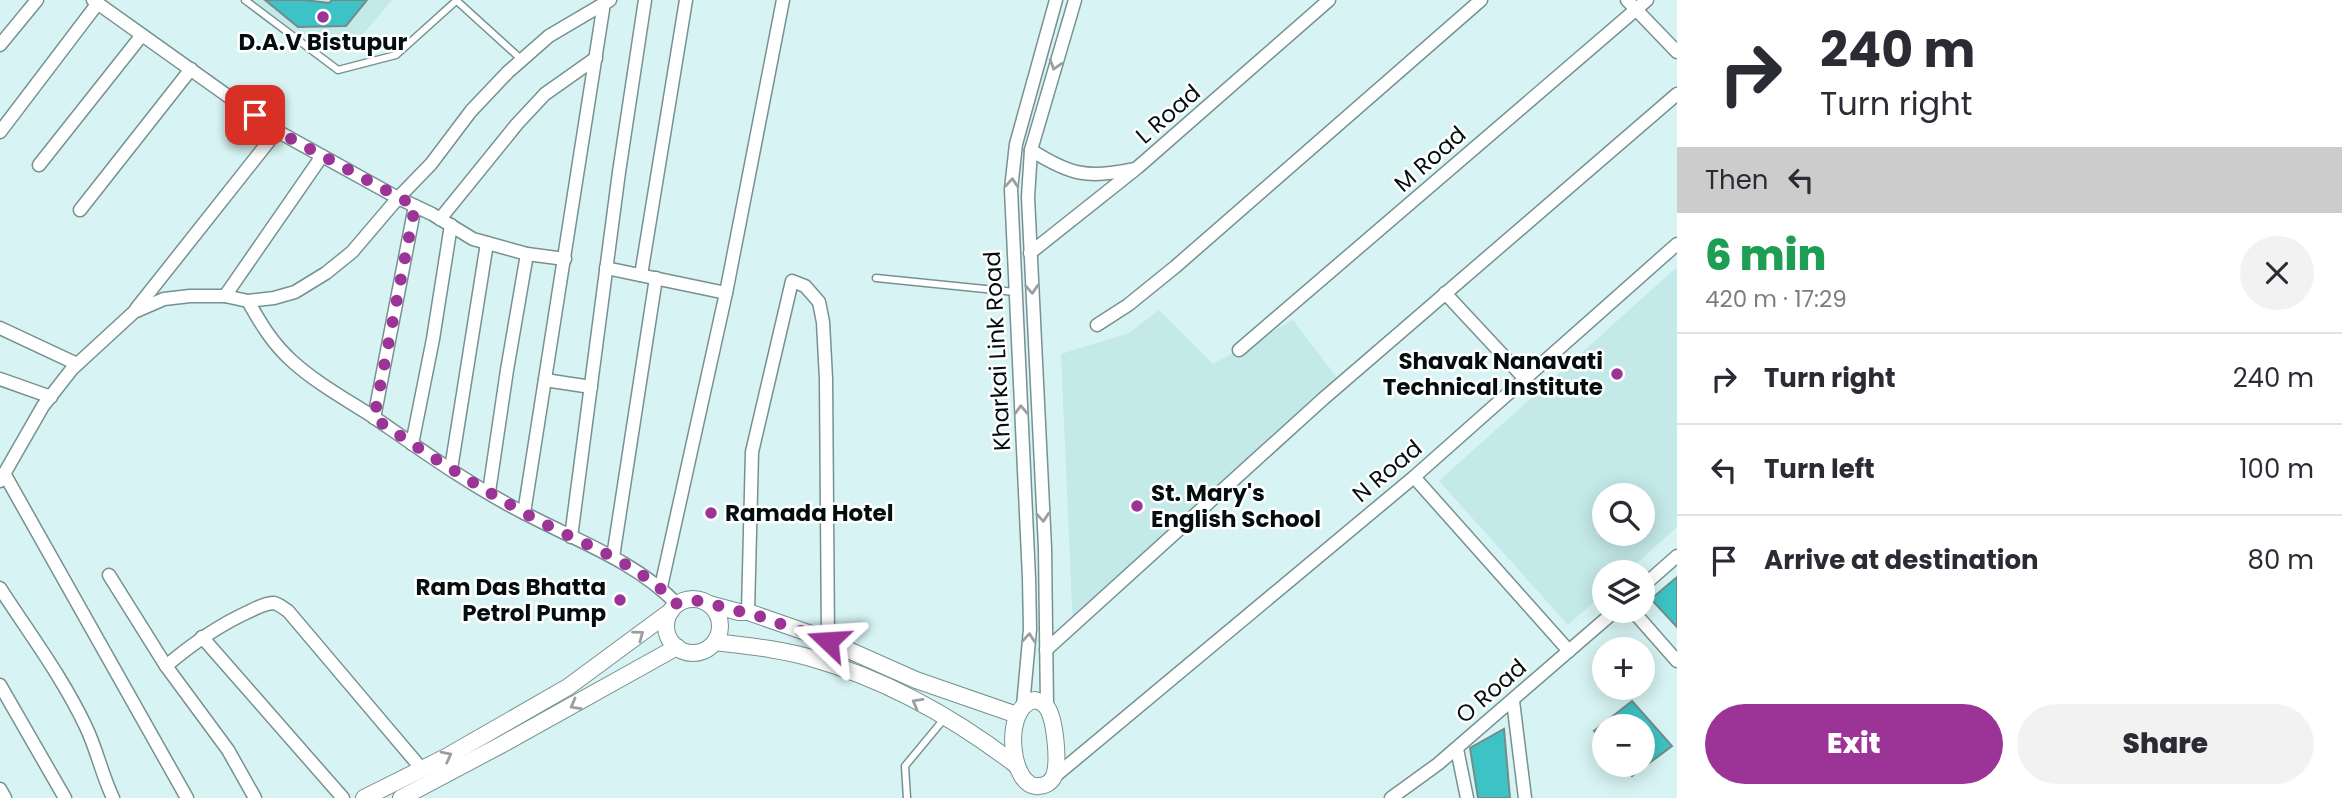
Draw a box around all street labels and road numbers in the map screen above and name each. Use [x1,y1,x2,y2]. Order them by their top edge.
street label: L Road [1129,77,1207,151]
street label: M Road [1387,119,1473,199]
street label: Kharkai Link Road [976,250,1018,452]
street label: N Road [1345,432,1429,510]
street label: O Road [1449,651,1533,731]

